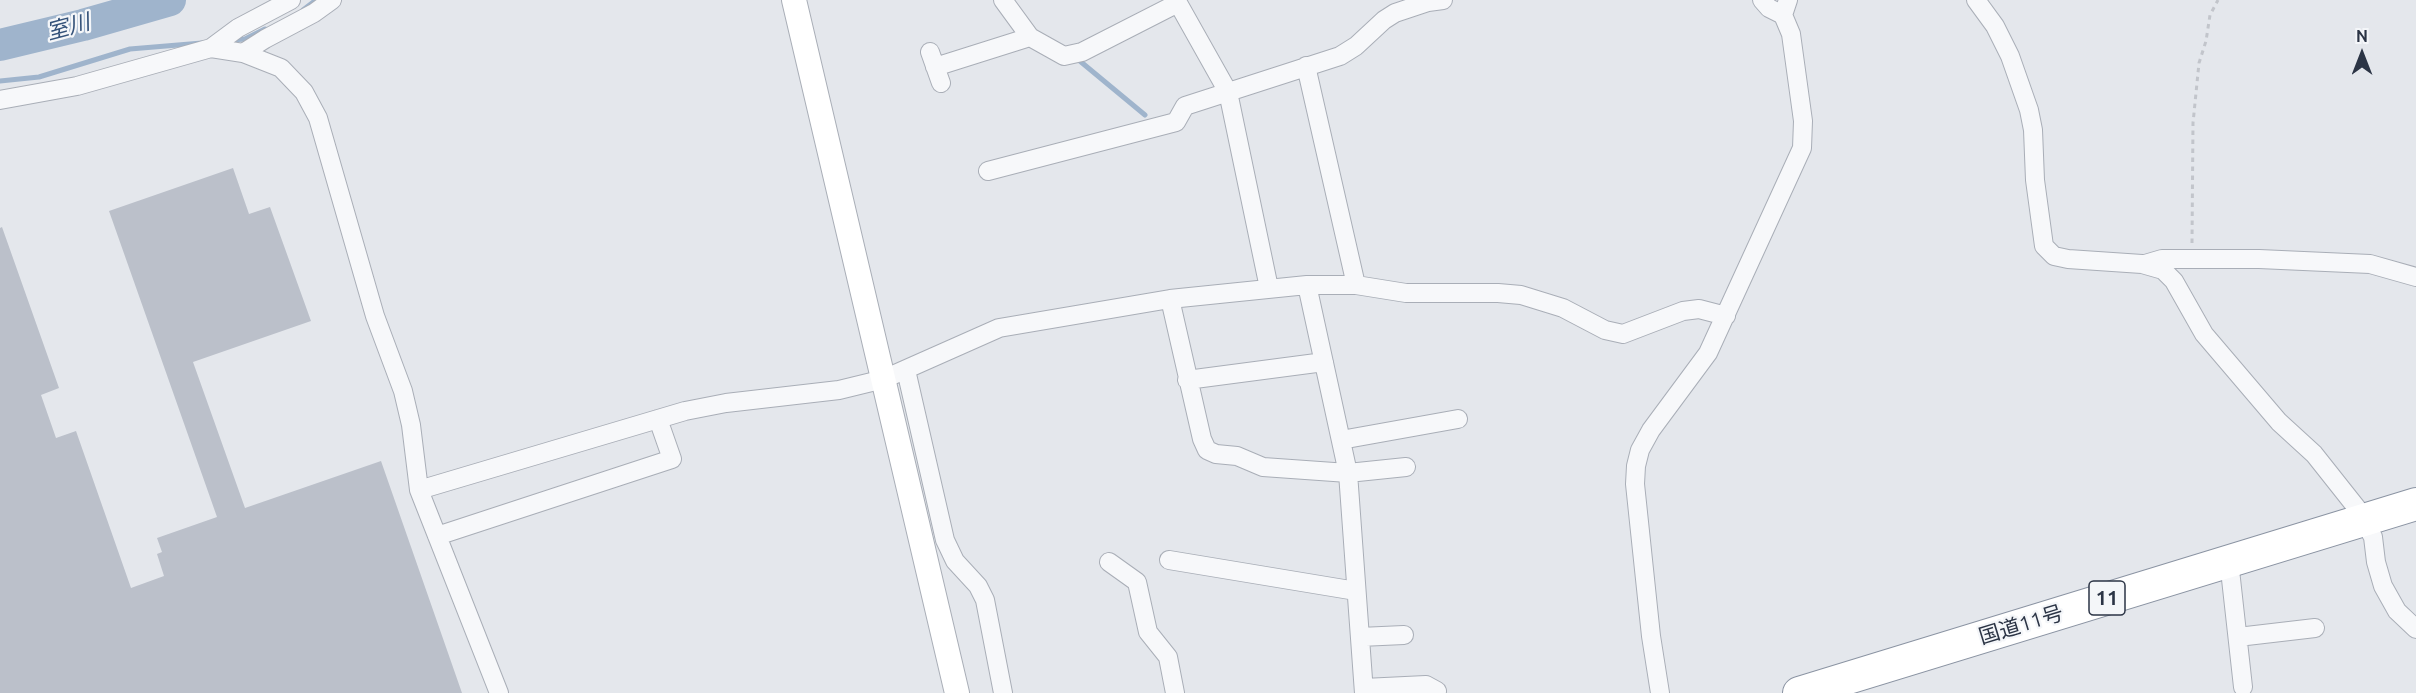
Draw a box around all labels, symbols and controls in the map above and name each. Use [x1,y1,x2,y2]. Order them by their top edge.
water label: 室川 [43,9,93,45]
north arrow [2332,24,2392,84]
text: N [2356,27,2368,45]
road number: 11 [2089,581,2125,615]
street label: 国道11号 [1976,600,2066,650]

